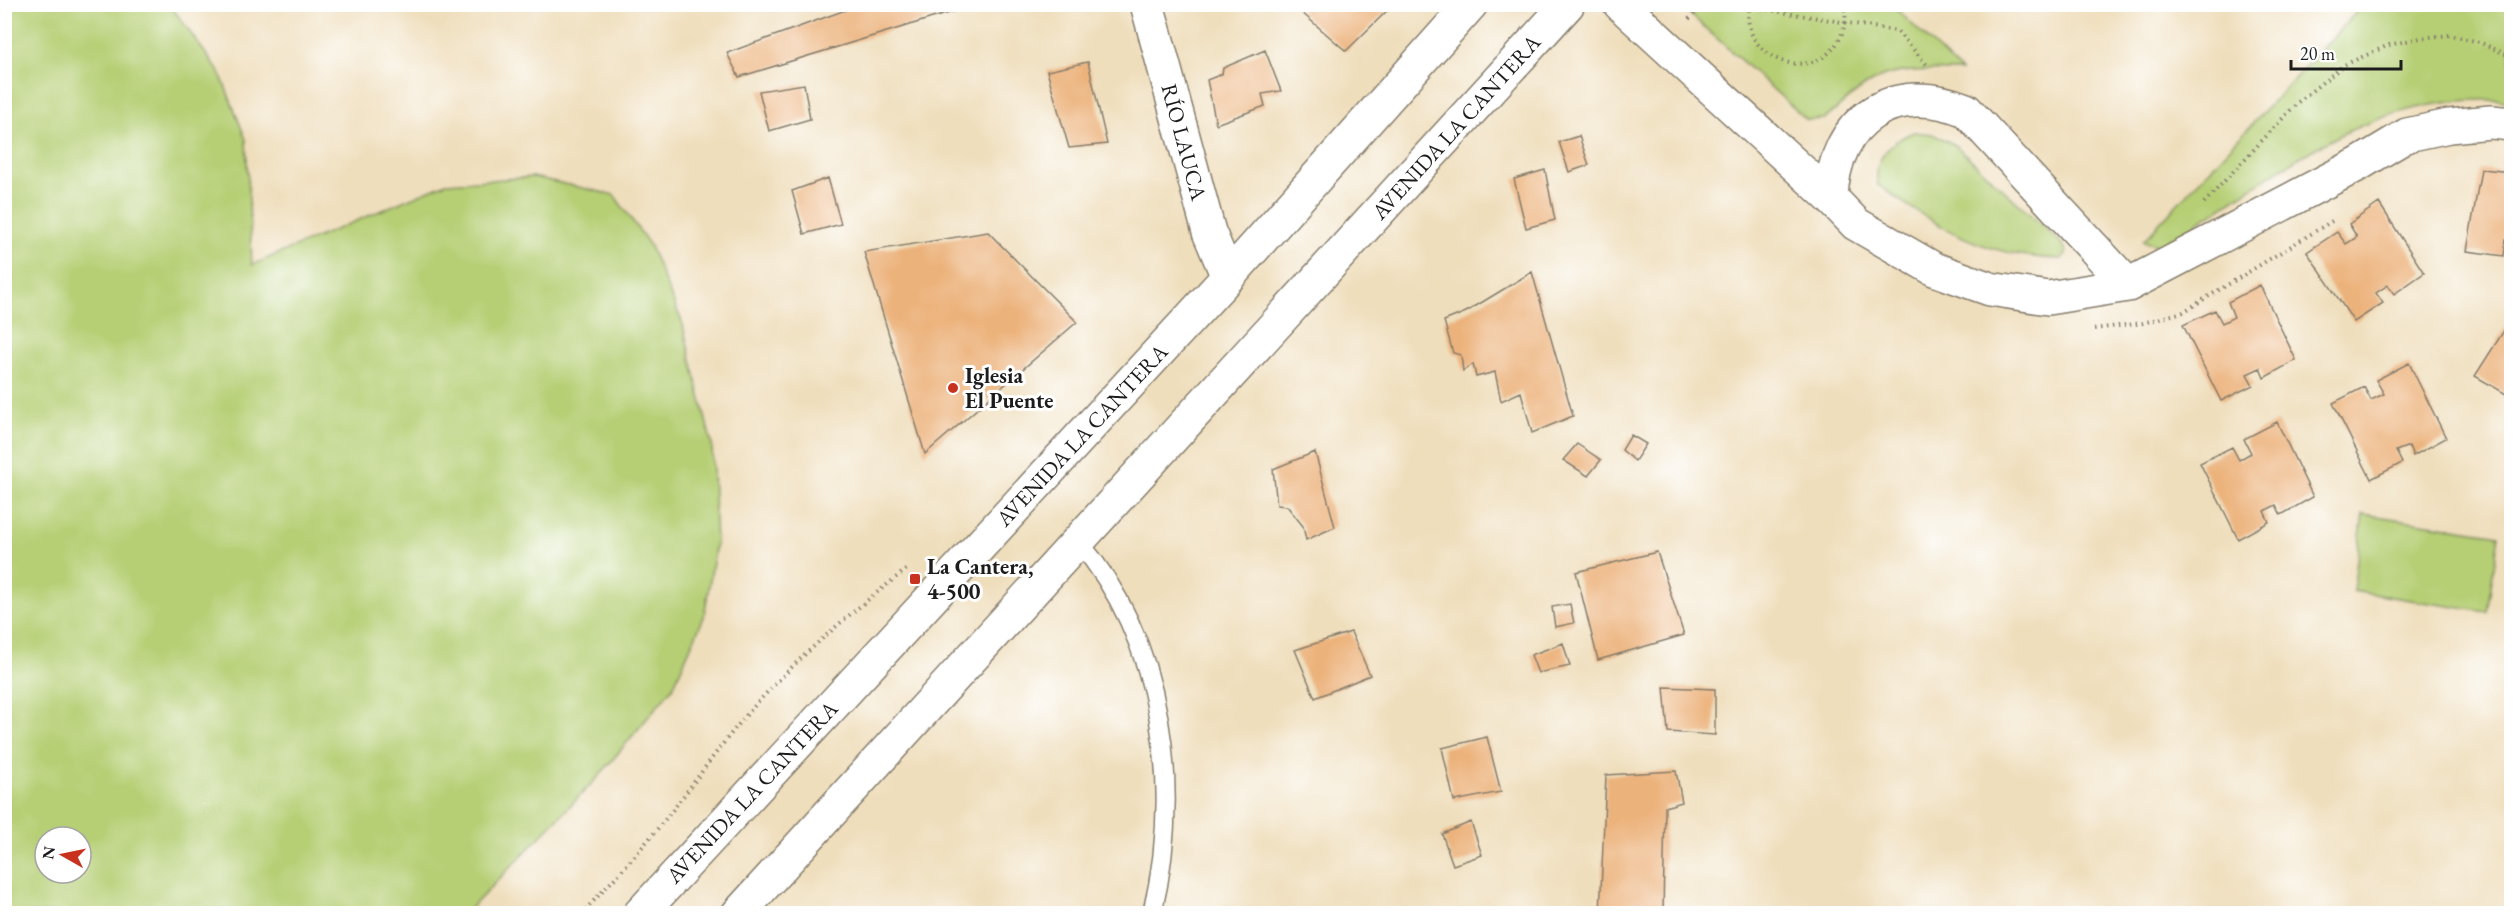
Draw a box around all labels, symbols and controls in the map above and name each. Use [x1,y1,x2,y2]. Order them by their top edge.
street label: AVENIDA LA CANTERA [1364,28,1547,226]
scale bar [2291,33,2400,71]
text: 20 m [2300,42,2335,65]
street label: RÍO LAUCA [1155,81,1214,204]
street label: AVENIDA LA CANTERA [989,337,1175,533]
place label: Iglesia El Puente [965,361,1053,415]
marker: Iglesia El Puente [946,381,960,395]
place label: La Cantera, 4-500 [927,552,1033,606]
marker: La Cantera, 4-500 [908,572,922,586]
street label: AVENIDA LA CANTERA [659,694,845,890]
north arrow [33,825,93,885]
text: N [37,845,60,861]

